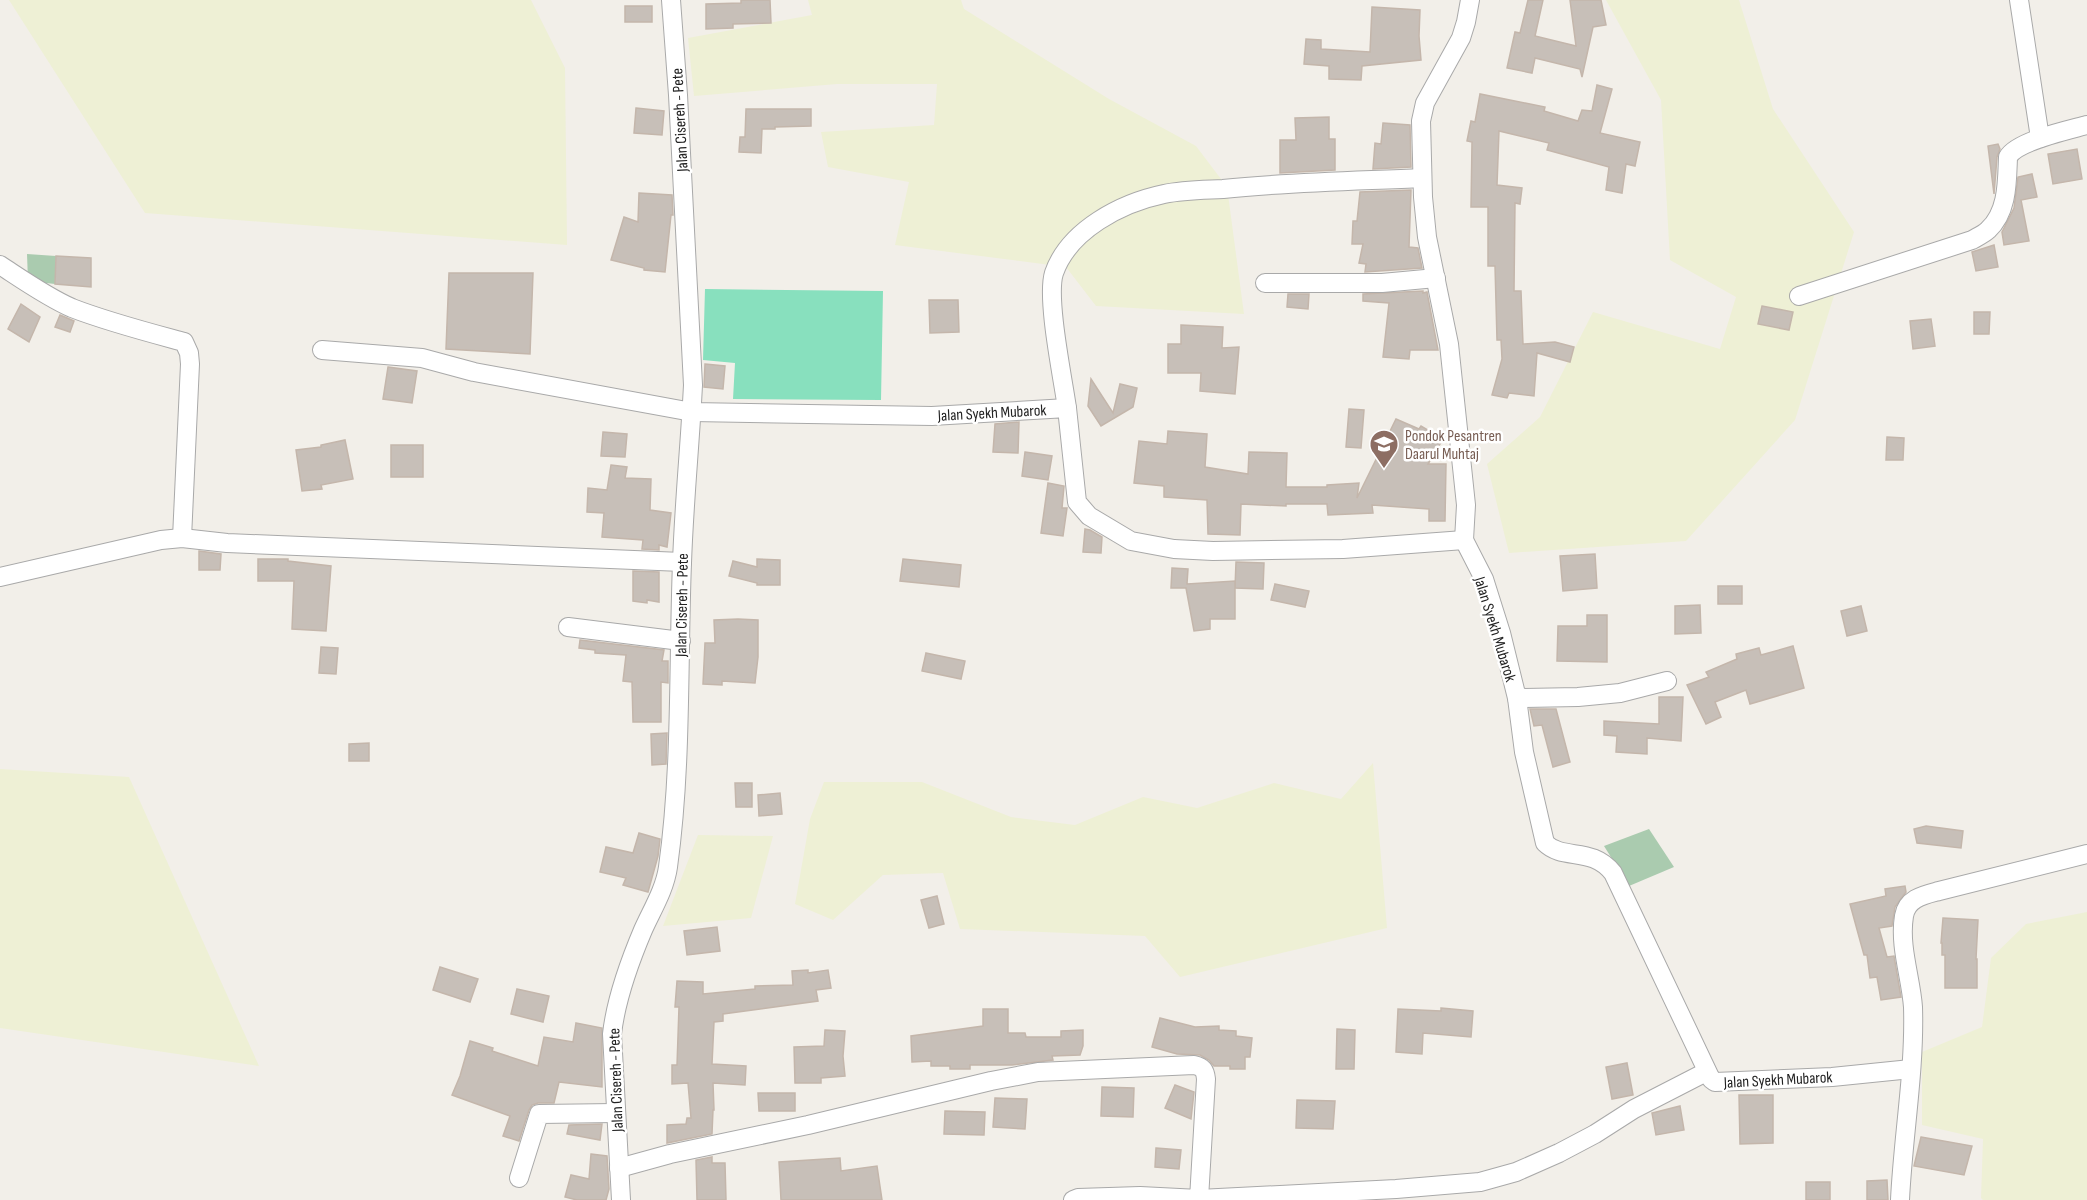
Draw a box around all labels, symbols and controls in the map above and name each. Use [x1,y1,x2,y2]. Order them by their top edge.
street label: Jalan Cisereh - Pete [668,68,693,173]
street label: Jalan Syekh Mubarok [936,401,1047,426]
place label: Pondok Pesantren Daarul Muhtaj [1405,427,1502,464]
school or university icon: Pondok Pesantren Daarul Muhtaj [1368,428,1400,470]
street label: Jalan Cisereh - Pete [672,553,693,658]
street label: Jalan Syekh Mubarok [1469,574,1520,684]
street label: Jalan Cisereh - Pete [605,1028,628,1133]
street label: Jalan Syekh Mubarok [1722,1068,1833,1093]

